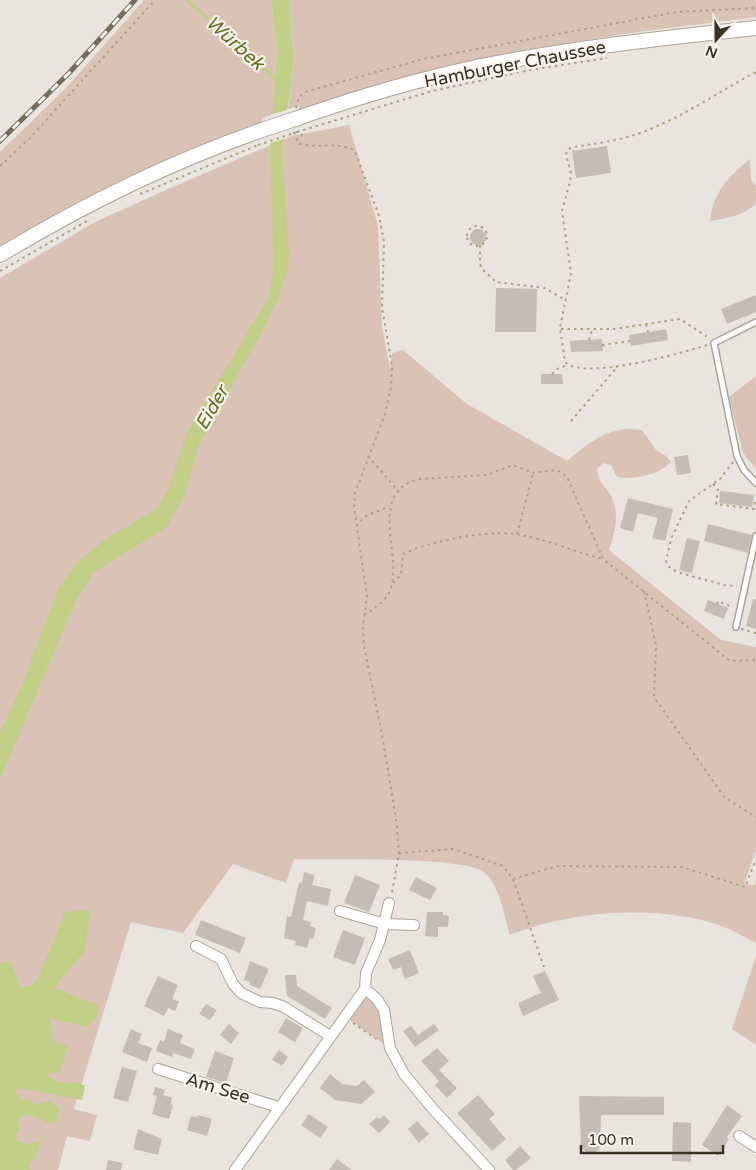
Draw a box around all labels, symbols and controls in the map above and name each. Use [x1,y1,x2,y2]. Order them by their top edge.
water label: Würbek [201,11,270,76]
north arrow [691,15,741,65]
street label: Hamburger Chaussee [422,36,608,92]
text: N [703,42,720,62]
water label: Eider [191,380,235,434]
street label: Am See [183,1068,253,1108]
scale bar [581,1122,724,1154]
text: 100 m [588,1131,634,1149]

